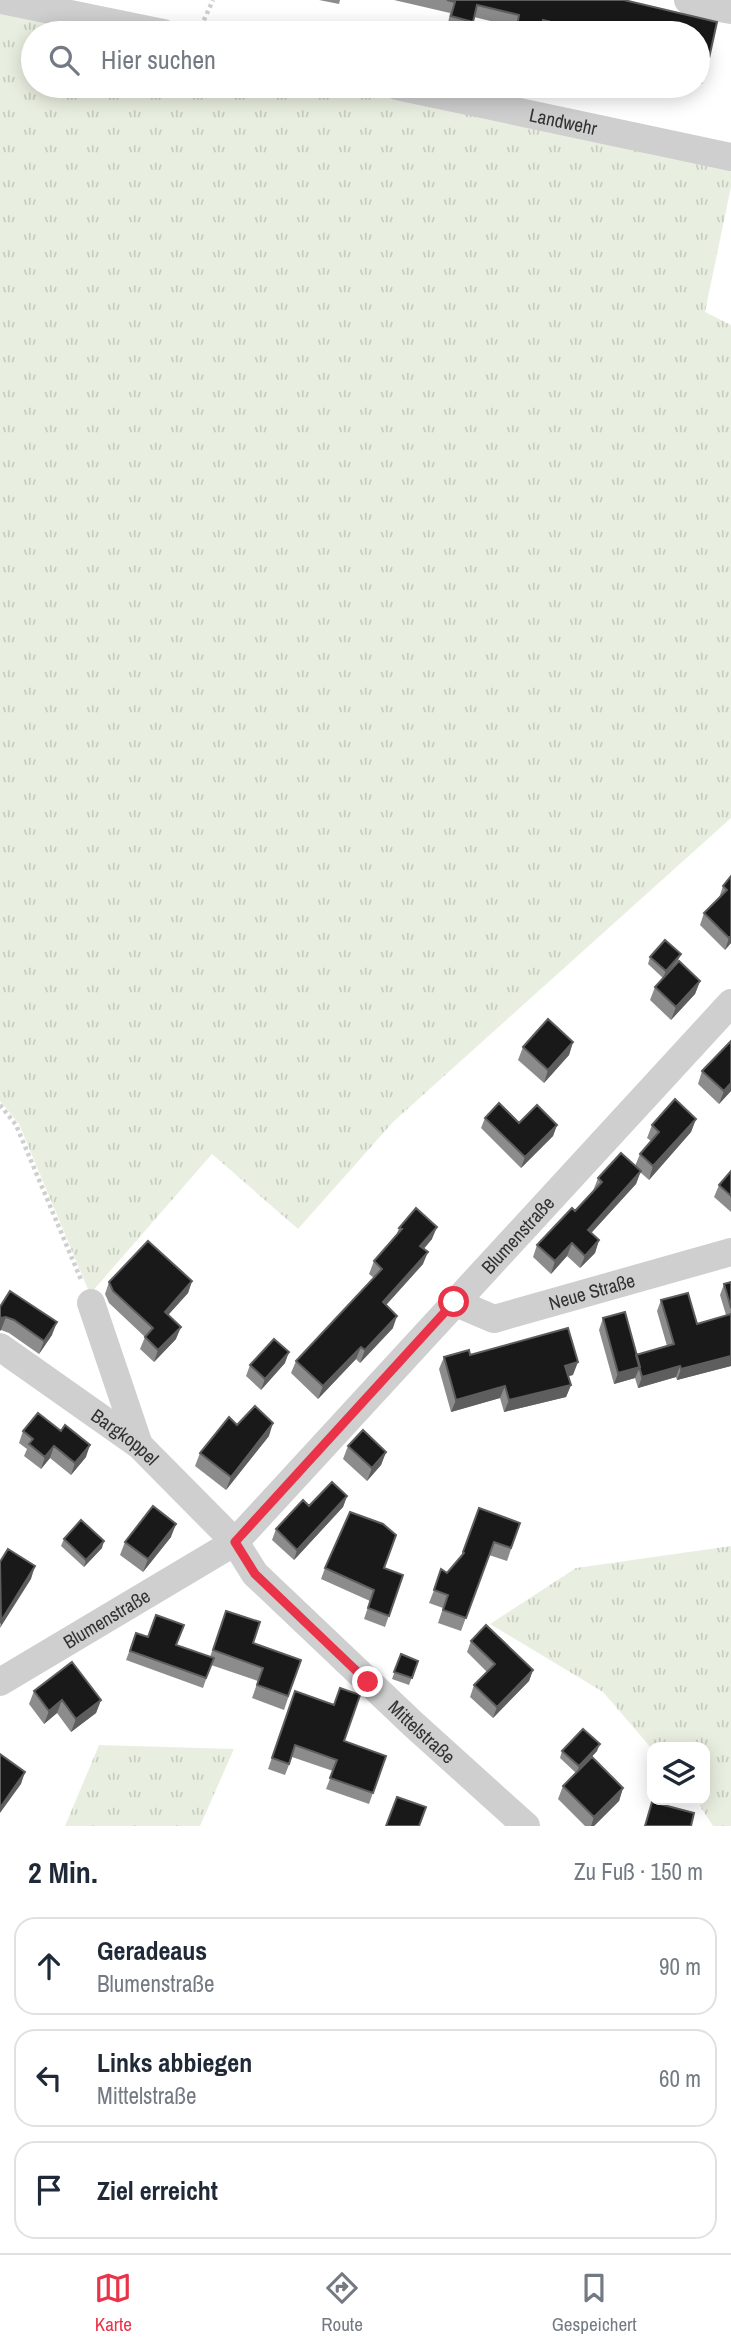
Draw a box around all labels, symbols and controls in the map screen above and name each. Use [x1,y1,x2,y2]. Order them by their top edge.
search box [21,21,710,98]
icon: search [45,41,83,79]
text: Hier suchen [101,42,216,77]
street label: Landwehr [527,102,600,141]
street label: Blumenstraße [475,1190,560,1279]
street label: Neue Straße [546,1267,638,1316]
route start [438,1286,469,1317]
street label: Bargkoppel [86,1402,165,1471]
street label: Blumenstraße [58,1583,155,1655]
route end [352,1666,383,1697]
street label: Mittelstraße [383,1694,461,1769]
map controls [647,1742,710,1805]
button: layers [647,1742,710,1805]
text: 2 Min. [28,1852,98,1892]
text: Zu Fuß · 150 m [574,1856,703,1887]
text: Geradeaus [97,1933,207,1968]
icon: ahead [30,1947,68,1985]
text: 90 m [659,1951,701,1982]
text: Blumenstraße [97,1968,214,1999]
text: Links abbiegen [97,2045,252,2080]
icon: left [30,2059,68,2097]
text: 60 m [659,2063,701,2094]
text: Mittelstraße [97,2080,197,2111]
icon: arrive [30,2171,68,2209]
text: Ziel erreicht [97,2173,218,2208]
tab: Karte [94,2269,132,2337]
tab: Route [321,2269,363,2337]
tab: Gespeichert [552,2269,637,2337]

